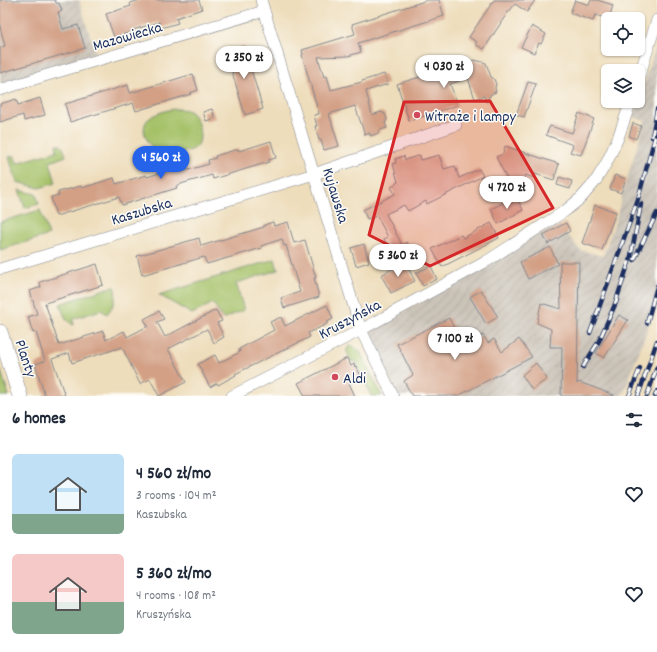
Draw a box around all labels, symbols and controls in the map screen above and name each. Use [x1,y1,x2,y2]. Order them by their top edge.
map controls [601,12,645,108]
button: locate [601,12,645,56]
street label: Mazowiecka [90,16,165,58]
pin: 2 350 zł [203,46,285,80]
text: 2 350 zł [225,49,263,68]
pin: 4 030 zł [403,55,485,89]
text: 4 030 zł [424,58,464,77]
button: layers [601,64,645,108]
place label: Witraże i lampy [425,106,517,129]
marker: Witraże i lampy [412,110,422,120]
pin: 4 560 zł [120,146,202,180]
text: 4 560 zł [141,149,181,168]
street label: Kujawska [315,165,354,227]
pin: 4 720 zł [466,176,548,210]
text: 4 720 zł [488,179,526,198]
street label: Kaszubska [109,192,175,233]
pin: 5 360 zł [357,244,439,278]
text: 5 360 zł [378,247,418,266]
street label: Kruszyńska [315,294,386,346]
pin: 7 100 zł [414,327,496,361]
text: 7 100 zł [437,330,473,349]
street label: Planty [8,337,42,381]
place label: Aldi [343,368,366,391]
marker: Aldi [330,372,340,382]
text: 6 homes [12,408,66,432]
icon: filters [623,409,645,431]
text: 4 560 zł/mo [136,463,211,487]
icon: home [44,470,92,518]
icon: heart [623,483,645,505]
text: 3 rooms · 104 m² [136,487,216,506]
text: Kaszubska [136,506,187,525]
text: 5 360 zł/mo [136,563,212,587]
icon: home [44,570,92,618]
icon: heart [623,583,645,605]
text: 4 rooms · 108 m² [136,587,216,606]
text: Kruszyńska [136,606,191,625]

